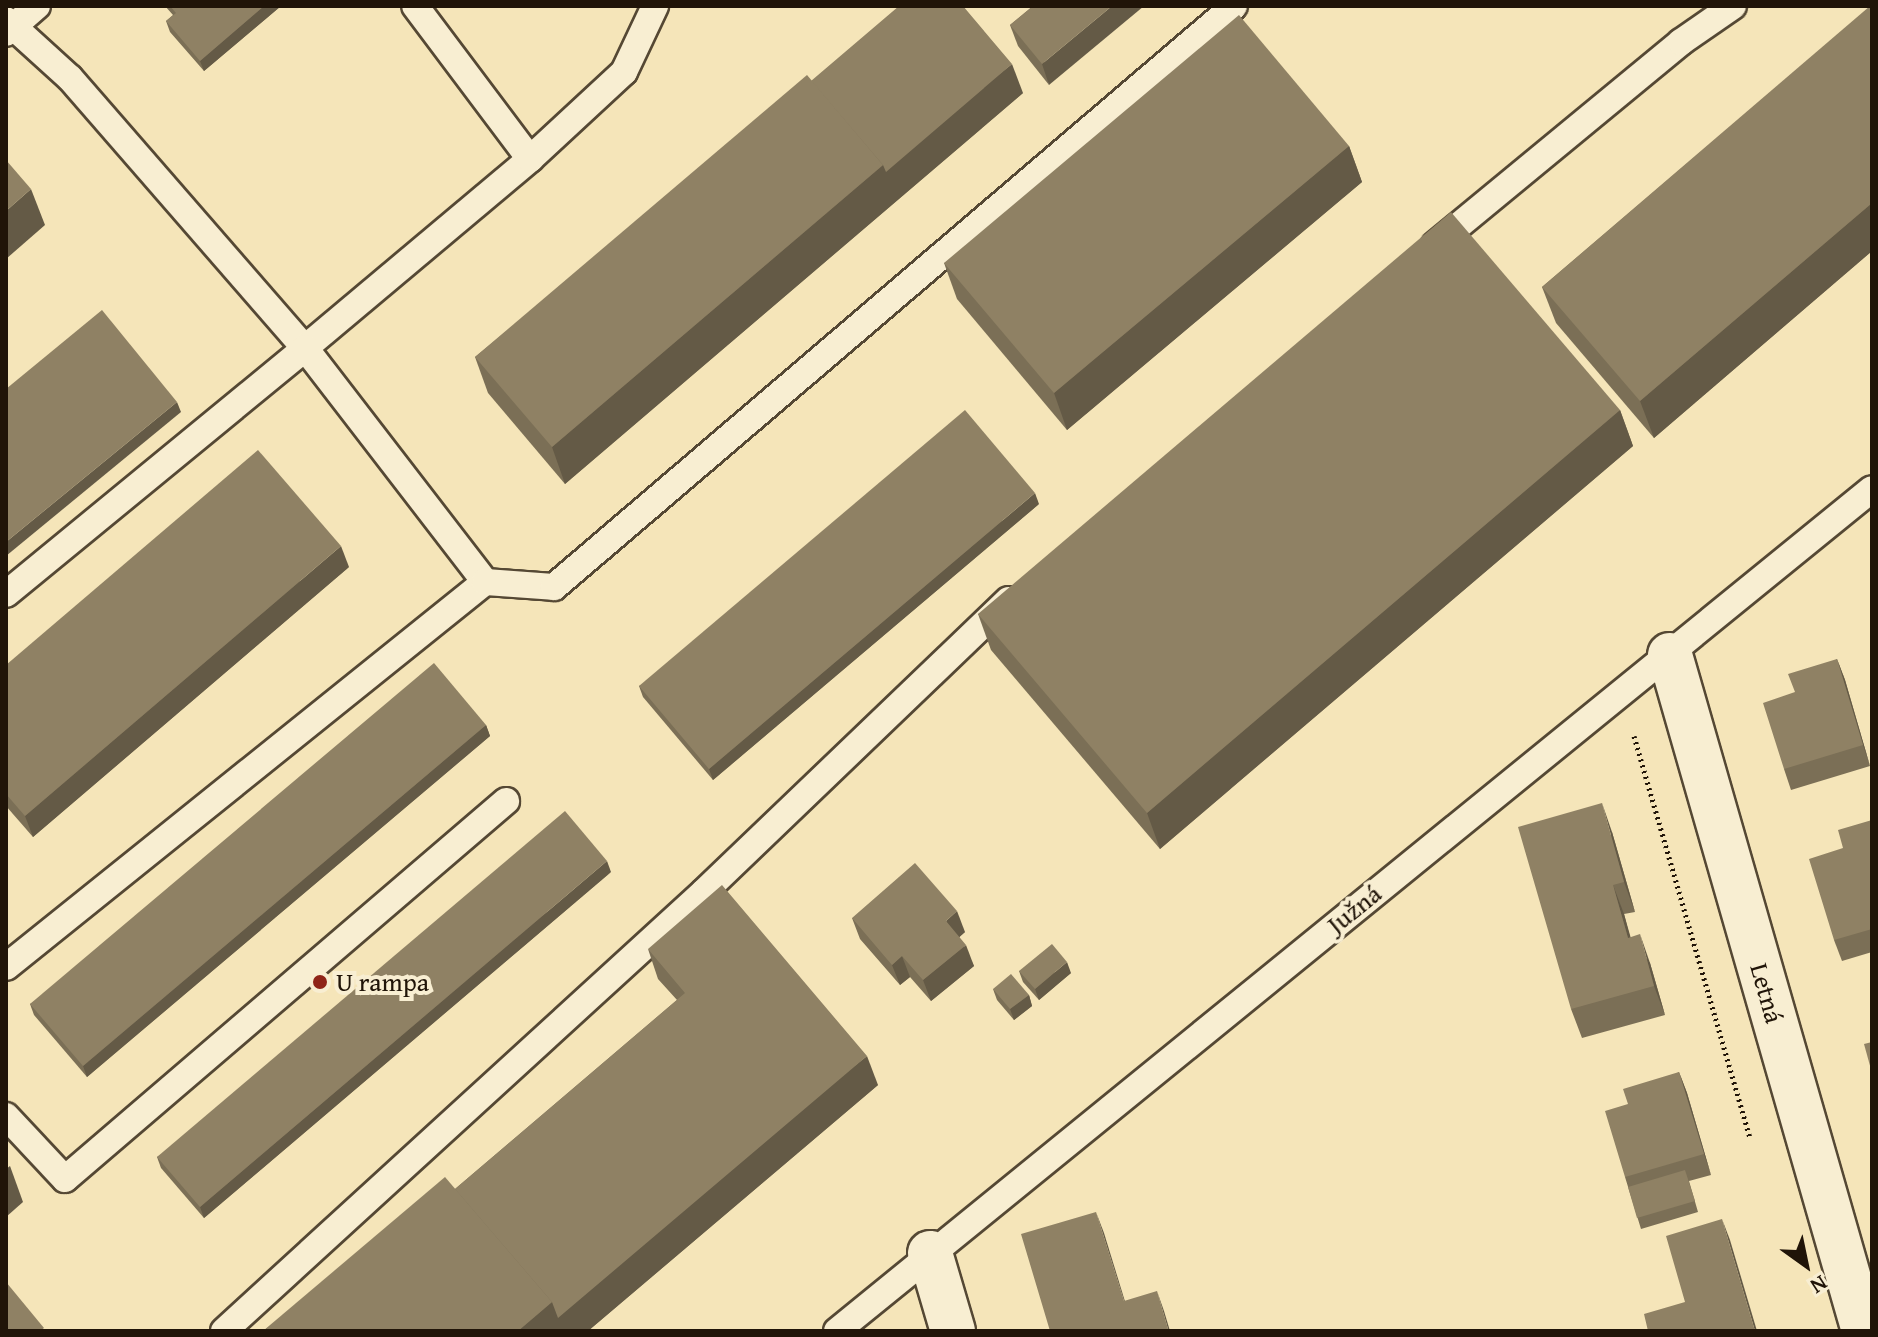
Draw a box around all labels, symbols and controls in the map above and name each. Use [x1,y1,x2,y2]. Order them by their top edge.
street label: Južná [1321,878,1387,940]
street label: Letná [1744,959,1790,1027]
place label: U rampa [336,966,429,998]
marker: U rampa [311,973,329,991]
north arrow [1766,1225,1846,1305]
text: N [1804,1268,1834,1303]

